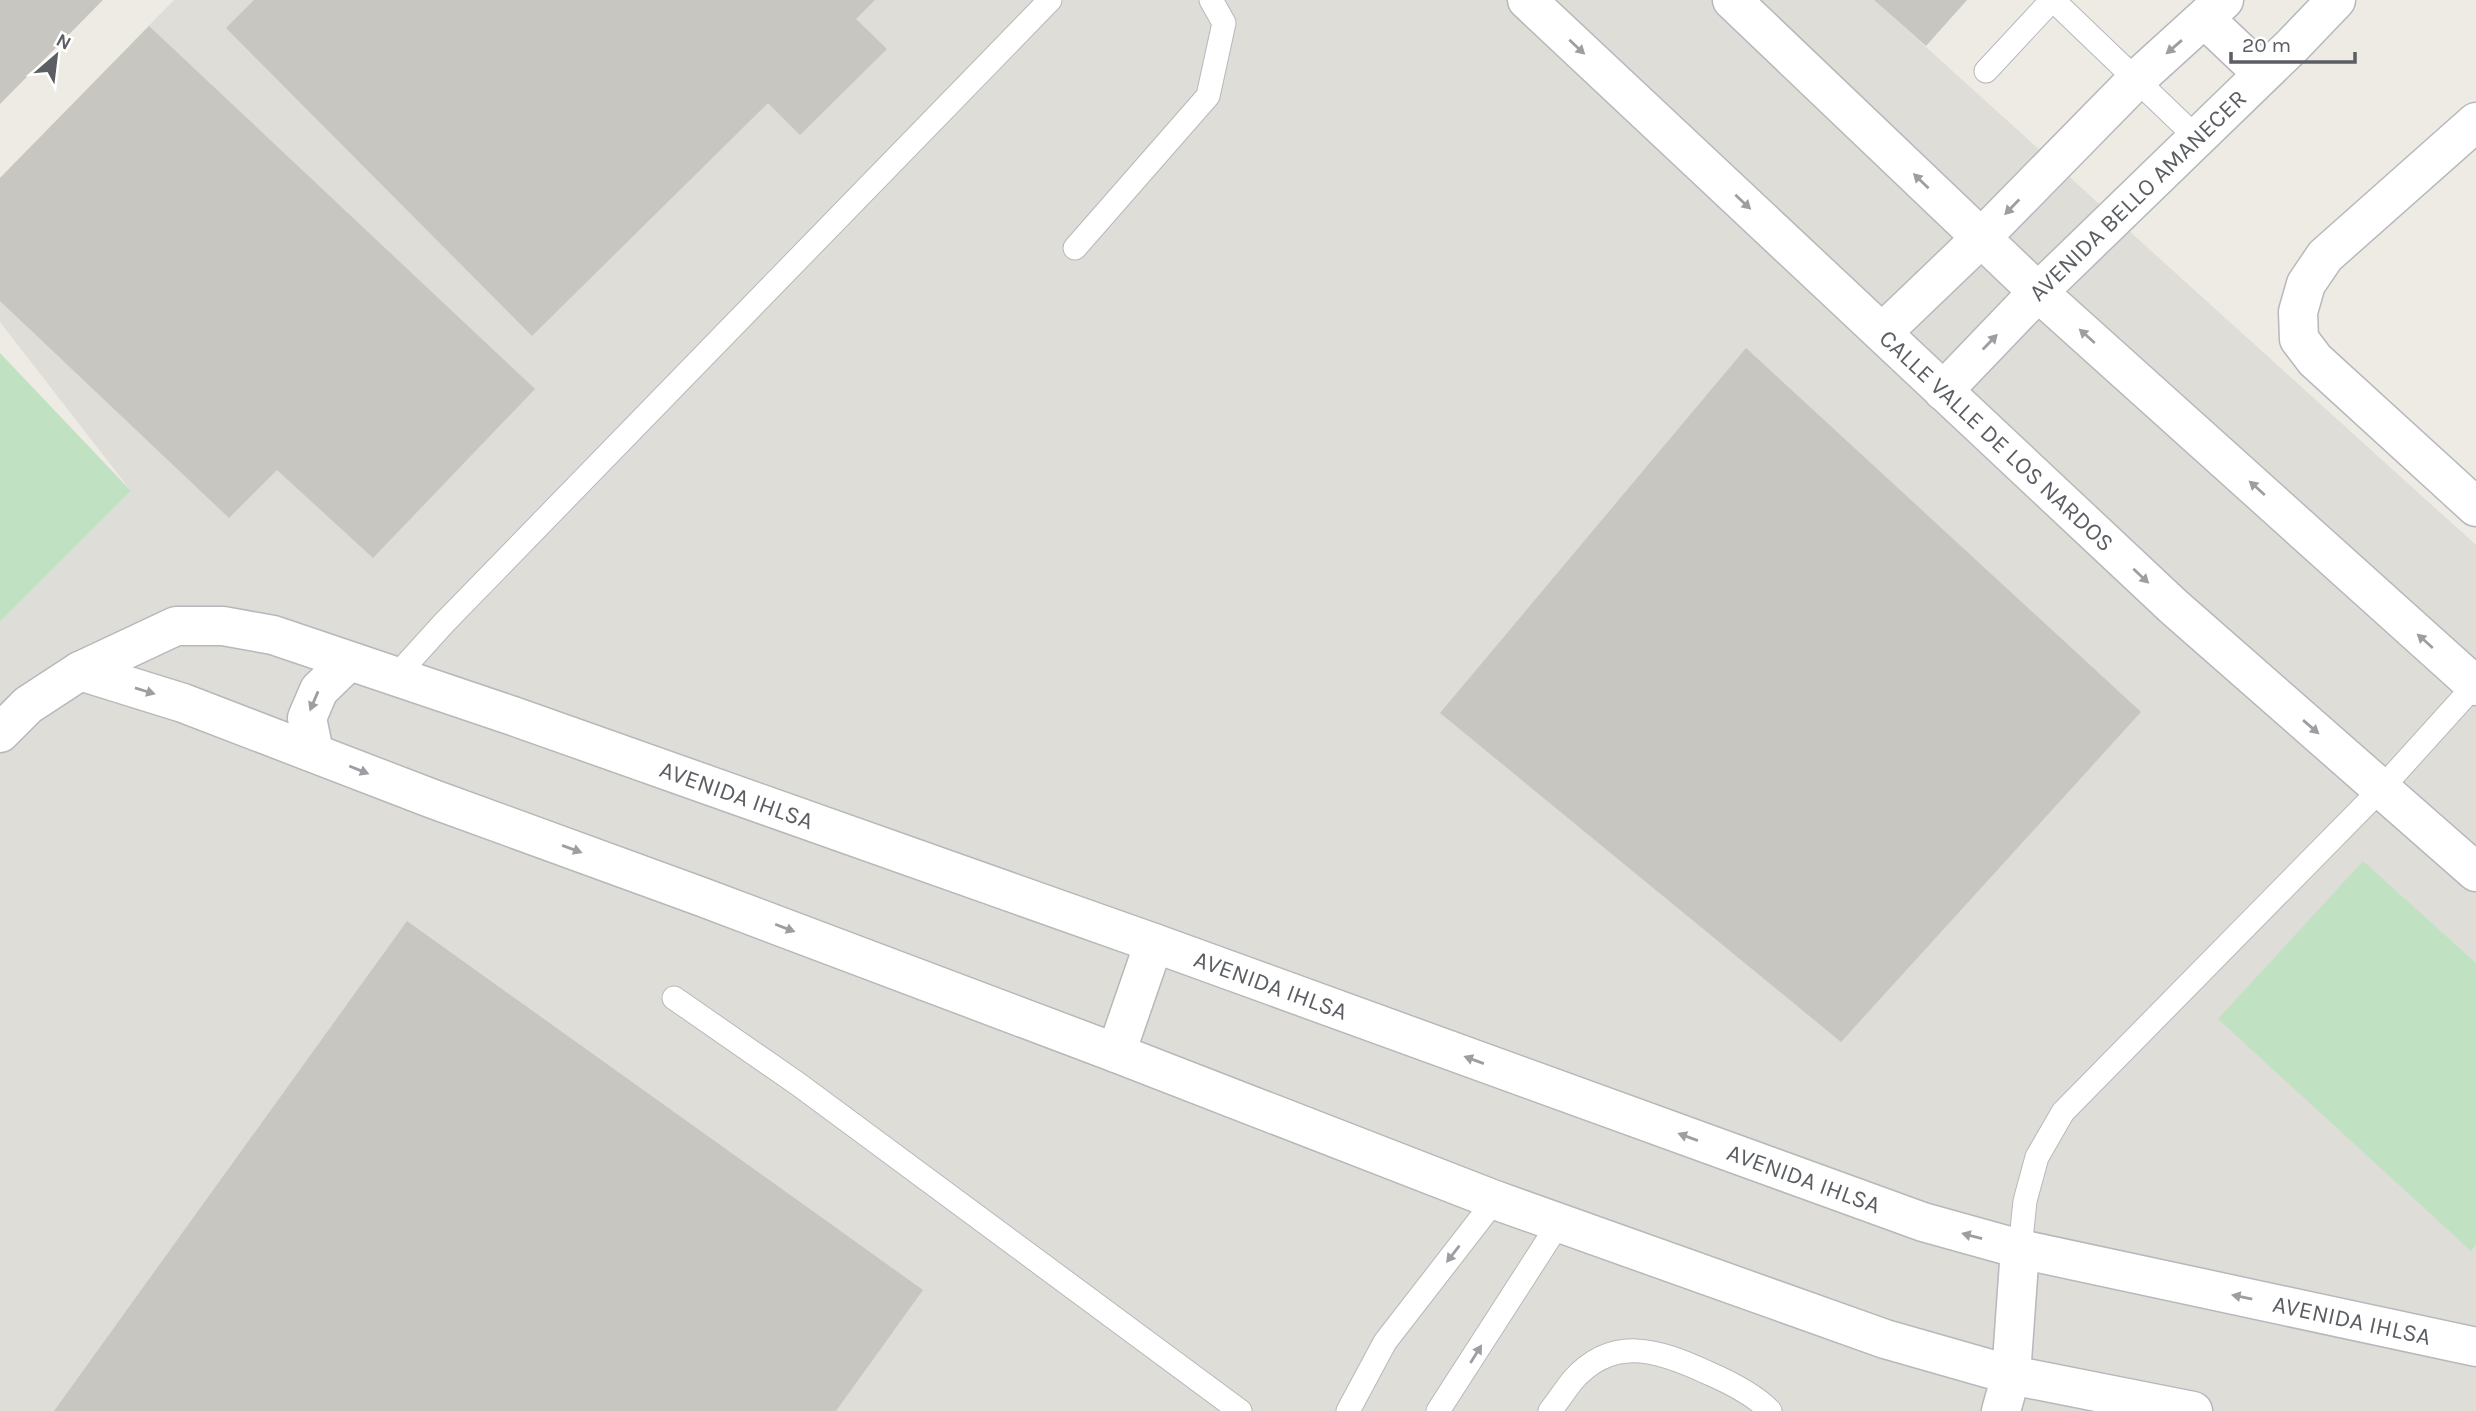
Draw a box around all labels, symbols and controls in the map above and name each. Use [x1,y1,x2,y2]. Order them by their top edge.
north arrow [21,21,91,91]
scale bar [2231,21,2355,65]
text: N [52,29,75,55]
text: 20 m [2242,33,2291,57]
one-way arrow [1568,38,1585,54]
one-way arrow [2165,39,2183,55]
street label: AVENIDA BELLO AMANECER [2023,84,2252,307]
one-way arrow [1913,173,1930,189]
one-way arrow [1734,193,1751,209]
one-way arrow [2004,198,2021,215]
street label: CALLE VALLE DE LOS NARDOS [1874,324,2120,557]
one-way arrow [2078,328,2096,344]
one-way arrow [1981,334,1997,351]
one-way arrow [2248,480,2266,496]
one-way arrow [2132,567,2149,583]
one-way arrow [2417,633,2434,649]
one-way arrow [135,687,156,697]
one-way arrow [309,691,320,712]
one-way arrow [2302,719,2319,734]
street label: AVENIDA IHLSA [656,755,817,835]
one-way arrow [348,764,369,775]
one-way arrow [561,844,582,855]
one-way arrow [775,923,796,934]
street label: AVENIDA IHLSA [1190,945,1351,1026]
one-way arrow [1463,1054,1484,1065]
one-way arrow [1677,1131,1698,1142]
street label: AVENIDA IHLSA [1723,1138,1884,1219]
one-way arrow [1961,1230,1983,1241]
one-way arrow [1446,1245,1461,1263]
street label: AVENIDA IHLSA [2270,1290,2434,1351]
one-way arrow [2231,1291,2253,1302]
one-way arrow [1469,1345,1482,1364]

